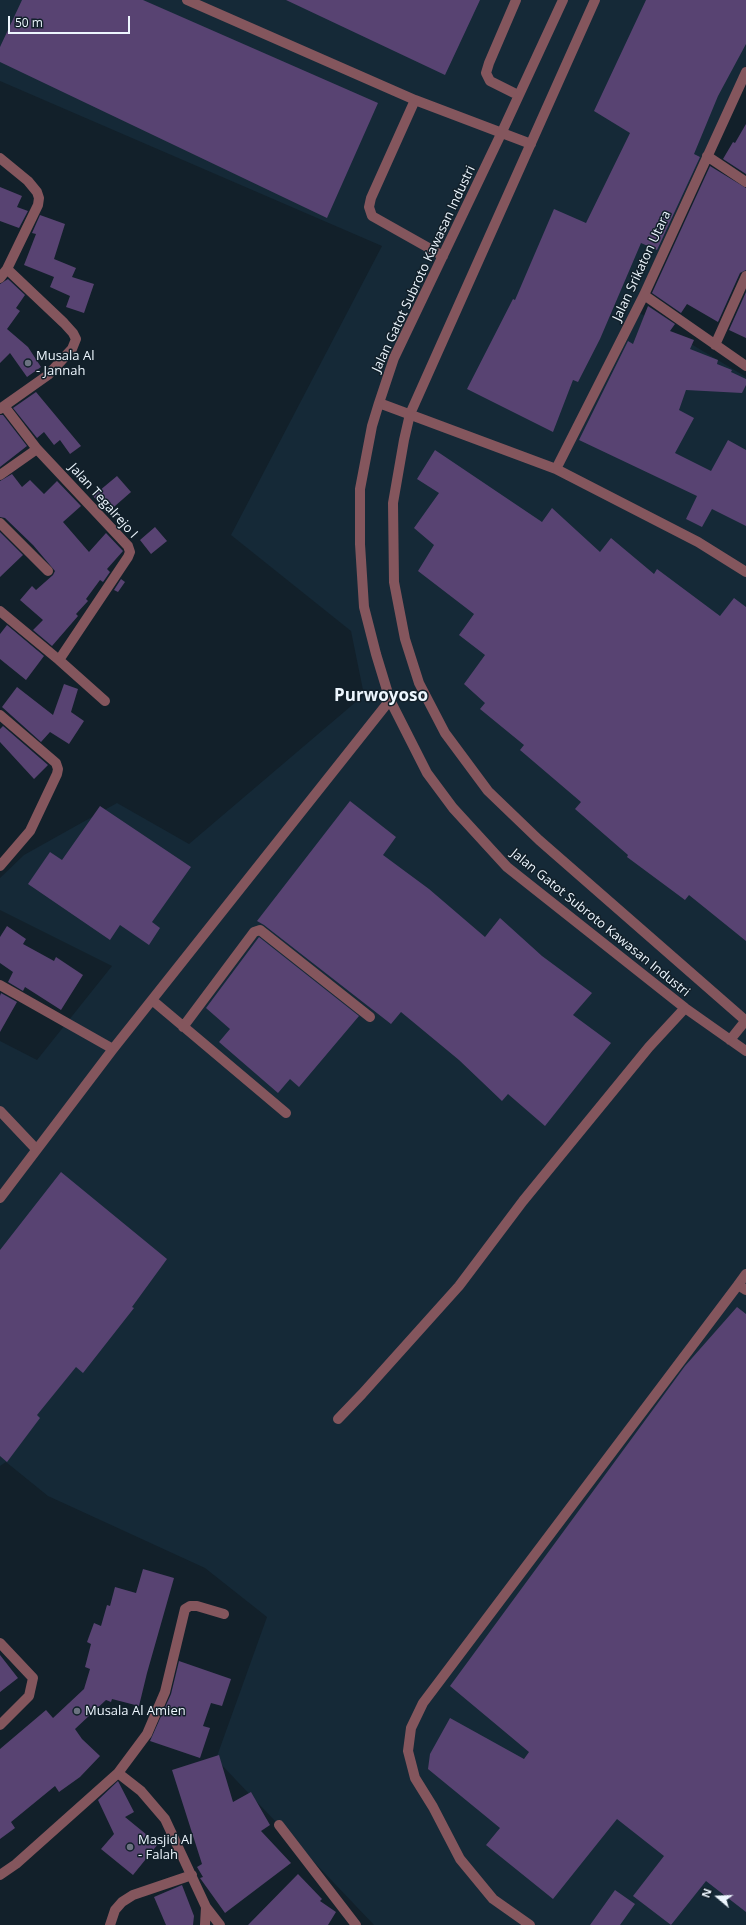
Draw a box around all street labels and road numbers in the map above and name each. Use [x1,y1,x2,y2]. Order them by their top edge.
street label: Jalan Gatot Subroto Kawasan Industri [369,163,479,375]
street label: Jalan Srikaton Utara [610,208,674,324]
street label: Jalan Tegalrejo I [65,460,141,542]
street label: Jalan Gatot Subroto Kawasan Industri [507,846,693,1000]

